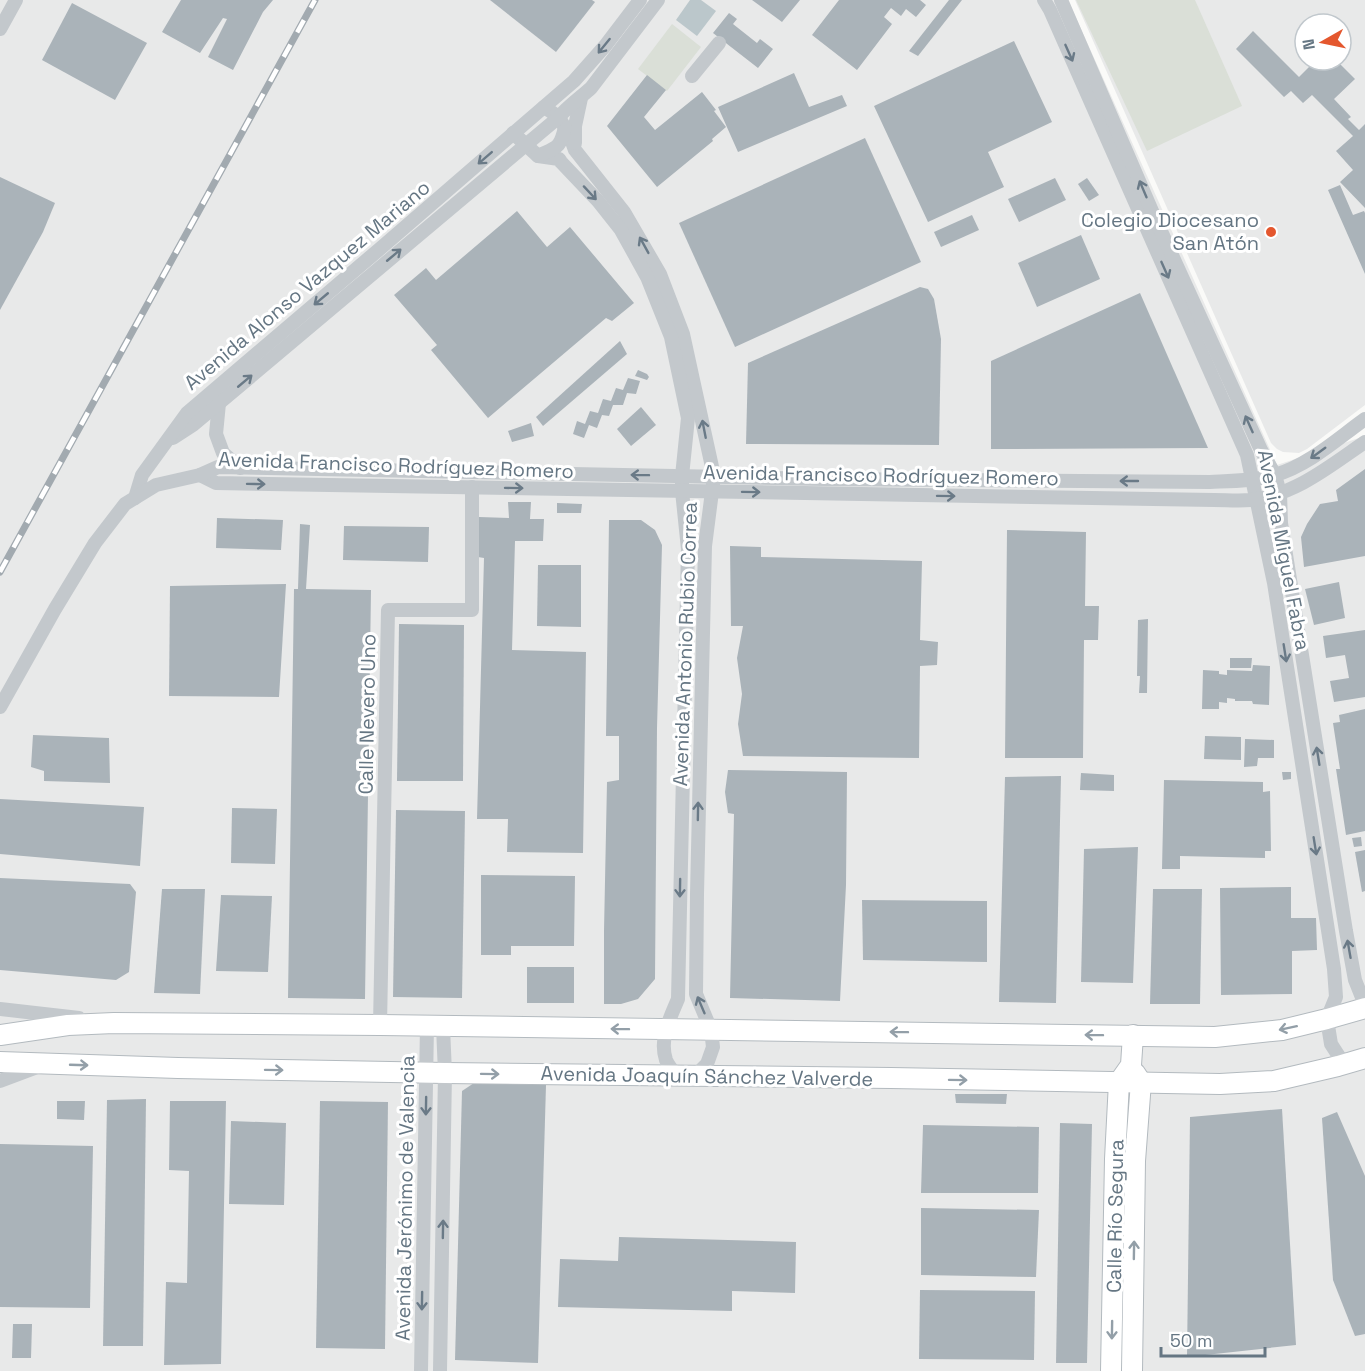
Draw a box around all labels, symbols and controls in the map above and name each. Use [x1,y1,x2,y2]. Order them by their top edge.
north arrow [1293,12,1353,72]
text: N [1297,37,1320,51]
one-way arrow [598,38,611,54]
one-way arrow [1064,43,1075,61]
one-way arrow [478,151,493,165]
street label: Avenida Alonso Vazquez Mariano [179,174,435,396]
one-way arrow [1137,180,1148,198]
one-way arrow [583,185,597,200]
place label: Colegio Diocesano San Atón [1081,207,1259,256]
marker: Colegio Diocesano San Atón [1264,225,1278,239]
one-way arrow [638,236,649,254]
one-way arrow [386,248,401,262]
one-way arrow [1159,260,1171,278]
one-way arrow [314,292,329,306]
one-way arrow [237,374,252,388]
one-way arrow [1243,415,1255,433]
one-way arrow [698,420,709,439]
street label: Avenida Francisco Rodríguez Romero [218,446,574,484]
street label: Avenida Miguel Fabra [1252,447,1316,653]
one-way arrow [1310,447,1326,459]
street label: Avenida Francisco Rodríguez Romero [703,459,1059,491]
one-way arrow [630,469,650,480]
one-way arrow [1119,475,1139,487]
one-way arrow [245,478,265,490]
one-way arrow [503,482,523,494]
one-way arrow [740,486,760,498]
one-way arrow [935,490,955,501]
street label: Avenida Antonio Rubio Correa [667,501,703,787]
street label: Calle Nevero Uno [353,633,381,795]
one-way arrow [1280,643,1291,663]
one-way arrow [1312,747,1323,767]
one-way arrow [693,802,704,822]
one-way arrow [1310,836,1321,855]
one-way arrow [674,877,686,897]
one-way arrow [1343,939,1354,959]
one-way arrow [695,996,706,1015]
one-way arrow [610,1023,630,1035]
one-way arrow [1279,1023,1298,1034]
one-way arrow [889,1026,909,1038]
one-way arrow [1084,1029,1104,1041]
street label: Avenida Jerónimo de Valencia [390,1055,420,1341]
one-way arrow [69,1059,89,1070]
street label: Avenida Joaquín Sánchez Valverde [540,1060,874,1092]
one-way arrow [264,1064,284,1076]
one-way arrow [480,1068,500,1080]
one-way arrow [948,1074,968,1085]
one-way arrow [420,1095,432,1115]
street label: Calle Río Segura [1101,1139,1129,1293]
one-way arrow [437,1219,448,1239]
one-way arrow [1128,1240,1140,1260]
one-way arrow [417,1290,428,1310]
one-way arrow [1106,1319,1118,1339]
scale bar [1161,1320,1264,1358]
text: 50 m [1170,1329,1212,1352]

